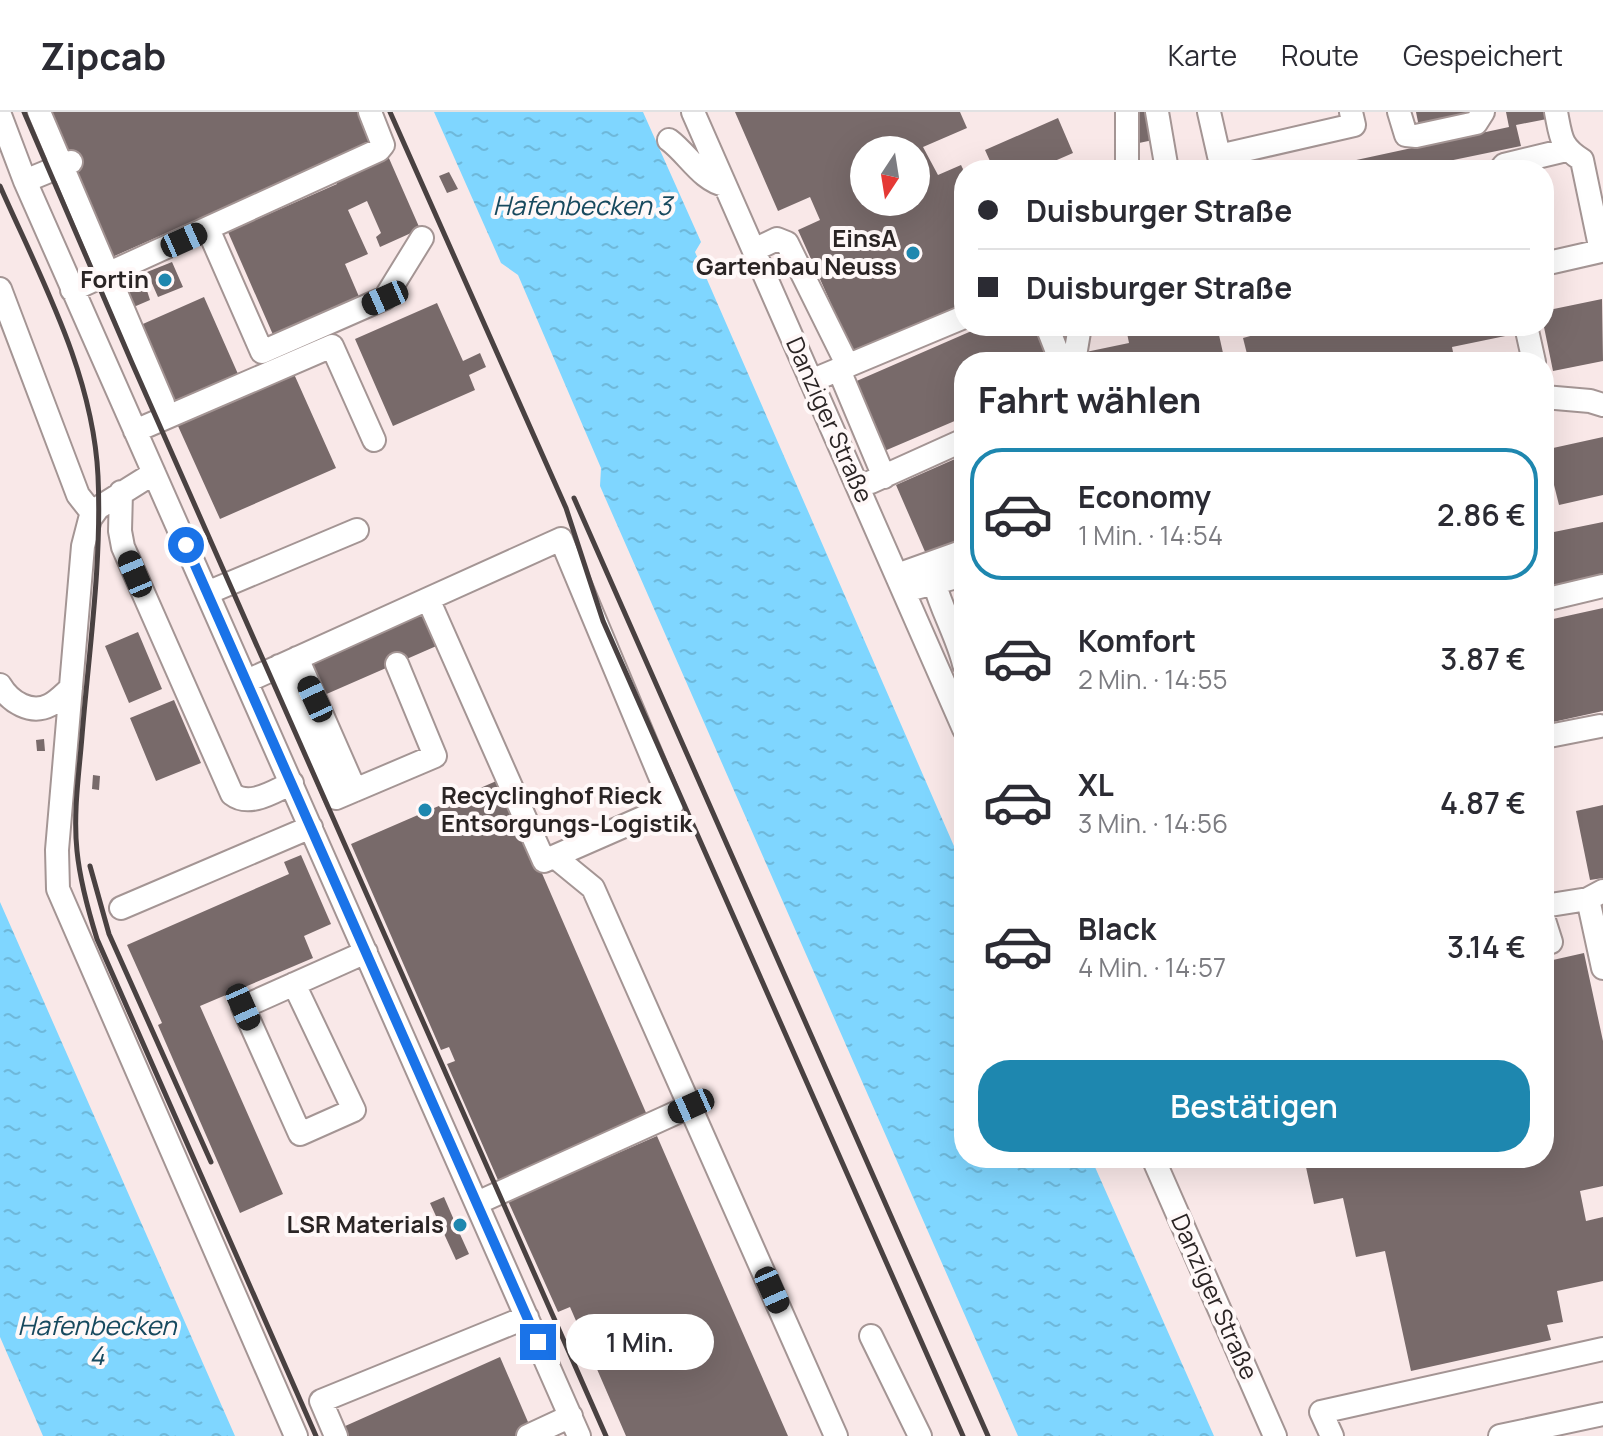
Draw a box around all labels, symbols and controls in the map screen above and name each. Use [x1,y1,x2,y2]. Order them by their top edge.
text: Zipcab [40,29,166,81]
text: Karte [1168,36,1237,74]
text: Route [1281,36,1359,74]
text: Gespeichert [1403,36,1563,74]
north arrow [850,136,930,216]
map controls [850,136,930,216]
water label: Hafenbecken 3 [493,187,675,223]
text: Duisburger Straße [1026,190,1292,231]
car [157,219,211,261]
place label: EinsA Gartenbau Neuss [696,221,897,282]
marker: EinsA Gartenbau Neuss [904,244,922,262]
place label: Fortin [80,262,149,295]
text: Duisburger Straße [1026,267,1292,308]
marker: Fortin [156,271,174,289]
car [358,277,412,319]
street label: Danziger Straße [779,331,882,507]
text: Fahrt wählen [978,375,1201,424]
text: Economy [1078,476,1211,517]
icon: car [982,478,1054,550]
text: 2.86 € [1437,494,1526,535]
text: 1 Min. · 14:54 [1078,517,1223,553]
route start [168,527,204,563]
car [115,547,155,601]
text: Komfort [1078,620,1196,661]
icon: car [982,622,1054,694]
text: 3.87 € [1440,638,1526,679]
text: 2 Min. · 14:55 [1078,661,1228,697]
car [294,672,336,726]
text: XL [1078,764,1114,805]
icon: car [982,766,1054,838]
place label: Recyclinghof Rieck Entsorgungs-Logistik [441,778,693,839]
text: 4.87 € [1440,782,1526,823]
marker: Recyclinghof Rieck Entsorgungs-Logistik [416,801,434,819]
text: 3 Min. · 14:56 [1078,805,1228,841]
text: Black [1078,908,1156,949]
icon: car [982,910,1054,982]
text: 3.14 € [1447,926,1526,967]
text: 4 Min. · 14:57 [1078,949,1226,985]
car [222,980,264,1034]
button: Bestätigen [978,1060,1530,1152]
car [664,1085,718,1127]
place label: LSR Materials [286,1207,444,1240]
street label: Danziger Straße [1164,1208,1267,1384]
marker: LSR Materials [451,1216,469,1234]
car [751,1263,793,1317]
water label: Hafenbecken 4 [17,1307,178,1373]
callout: 1 Min. [566,1314,714,1370]
route end [520,1324,556,1360]
text: 1 Min. [606,1324,674,1360]

